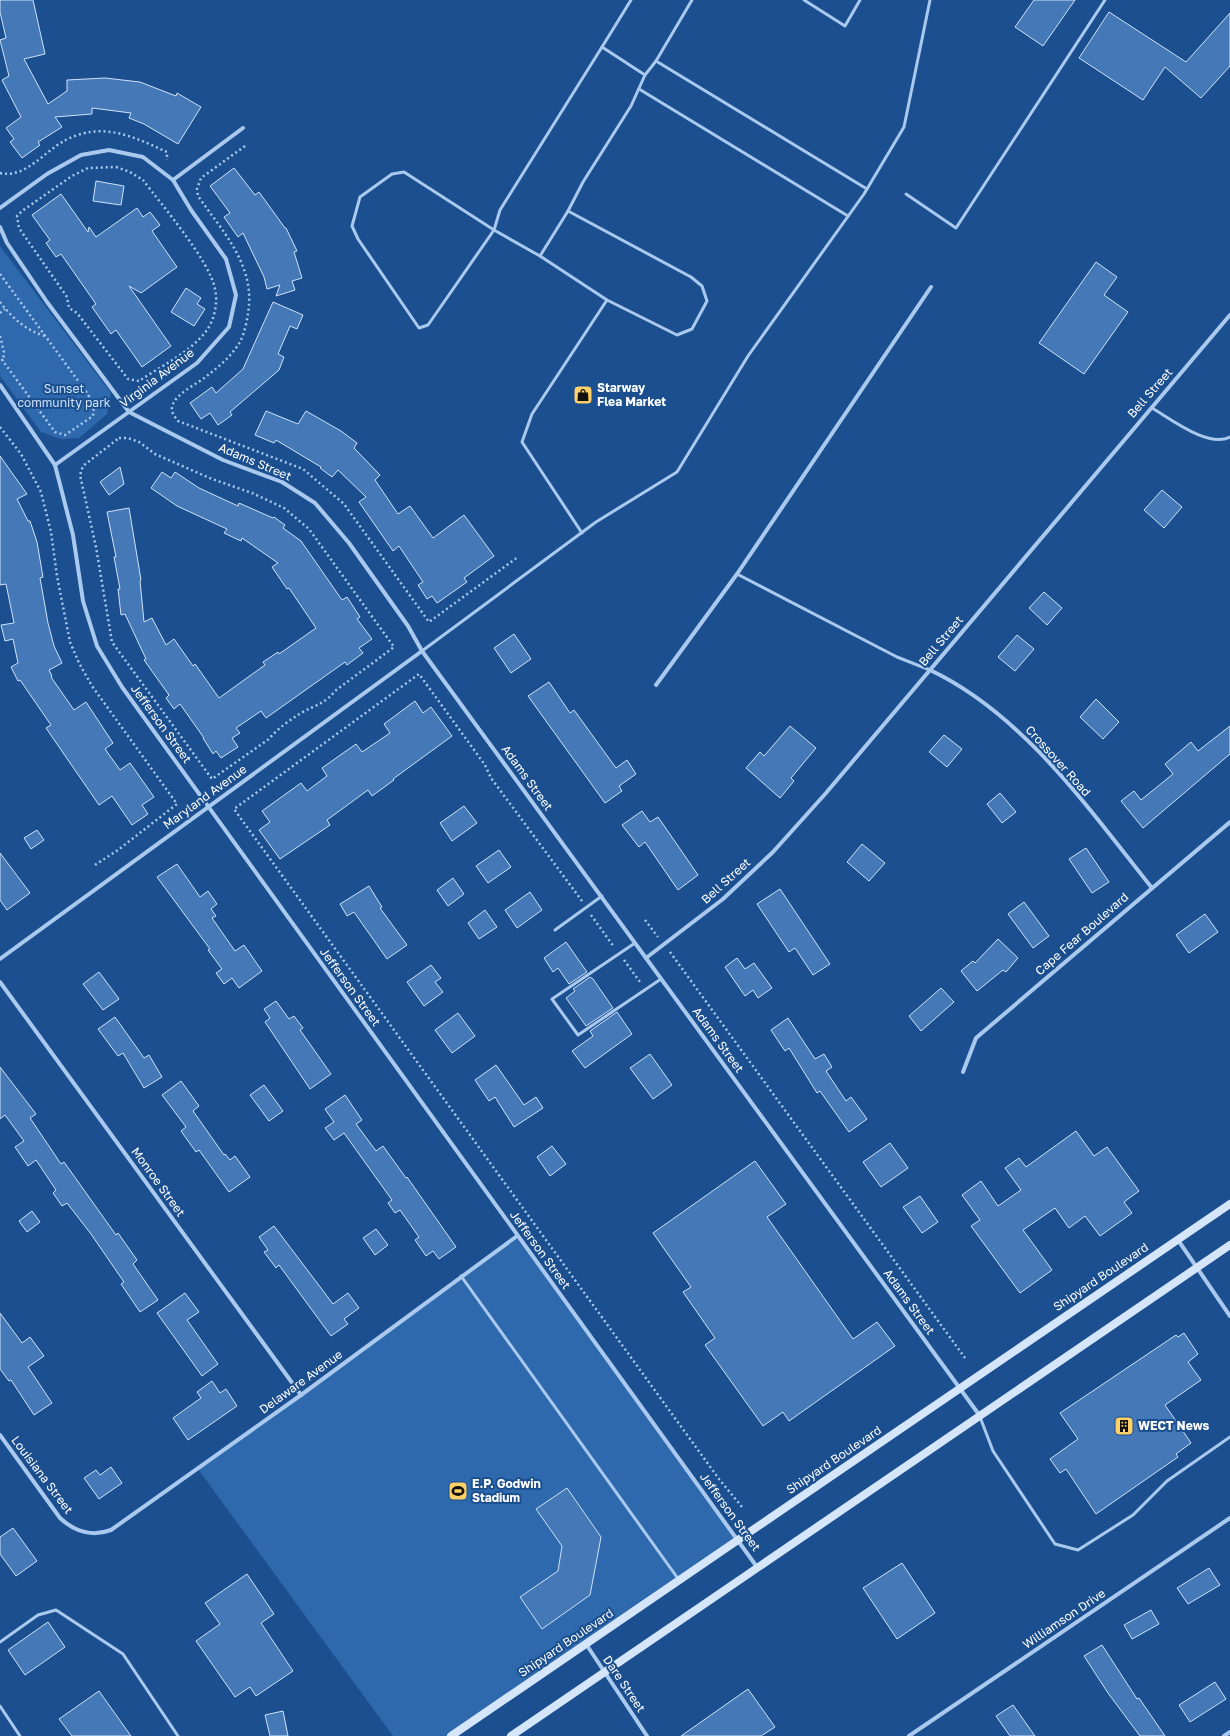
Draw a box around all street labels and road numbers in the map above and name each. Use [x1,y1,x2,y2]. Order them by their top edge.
street label: Virginia Avenue [117,345,197,410]
street label: Bell Street [1124,365,1175,421]
street label: Adams Street [217,439,294,484]
street label: Bell Street [915,612,966,669]
street label: Jefferson Street [128,682,195,766]
street label: Crossover Road [1023,722,1094,799]
street label: Adams Street [499,742,556,814]
street label: Maryland Avenue [160,761,249,832]
street label: Bell Street [698,854,754,907]
street label: Cape Fear Boulevard [1032,889,1131,978]
street label: Jefferson Street [317,945,384,1029]
street label: Adams Street [690,1004,747,1076]
street label: Monroe Street [128,1144,189,1220]
street label: Jefferson Street [507,1208,574,1292]
street label: Shipyard Boulevard [1050,1239,1151,1314]
street label: Adams Street [881,1266,938,1338]
street label: Delaware Avenue [256,1346,345,1417]
street label: Shipyard Boulevard [783,1422,884,1497]
street label: Louisiana Street [8,1433,77,1517]
street label: Jefferson Street [697,1470,764,1554]
street label: Williamson Drive [1019,1585,1108,1652]
street label: Shipyard Boulevard [515,1605,616,1680]
street label: Dare Street [600,1652,649,1715]

